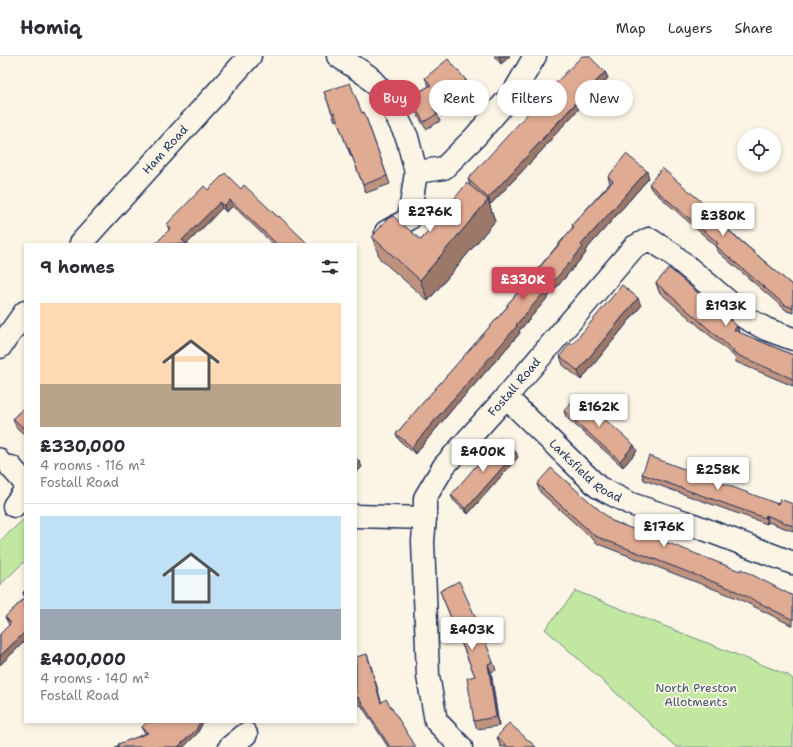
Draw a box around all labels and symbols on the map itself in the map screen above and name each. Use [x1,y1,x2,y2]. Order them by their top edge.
street label: Ham Road [139,122,192,178]
pin: £276K [402,199,458,233]
pin: £380K [695,203,751,237]
pin: £330K [495,267,551,301]
pin: £193K [698,293,754,327]
street label: Fostall Road [484,354,544,420]
pin: £162K [571,394,627,428]
street label: Larksfield Road [546,436,625,506]
pin: £400K [455,439,511,473]
pin: £258K [690,457,746,491]
pin: £176K [636,514,692,548]
pin: £403K [444,617,500,651]
park label: North Preston Allotments [655,680,737,710]

